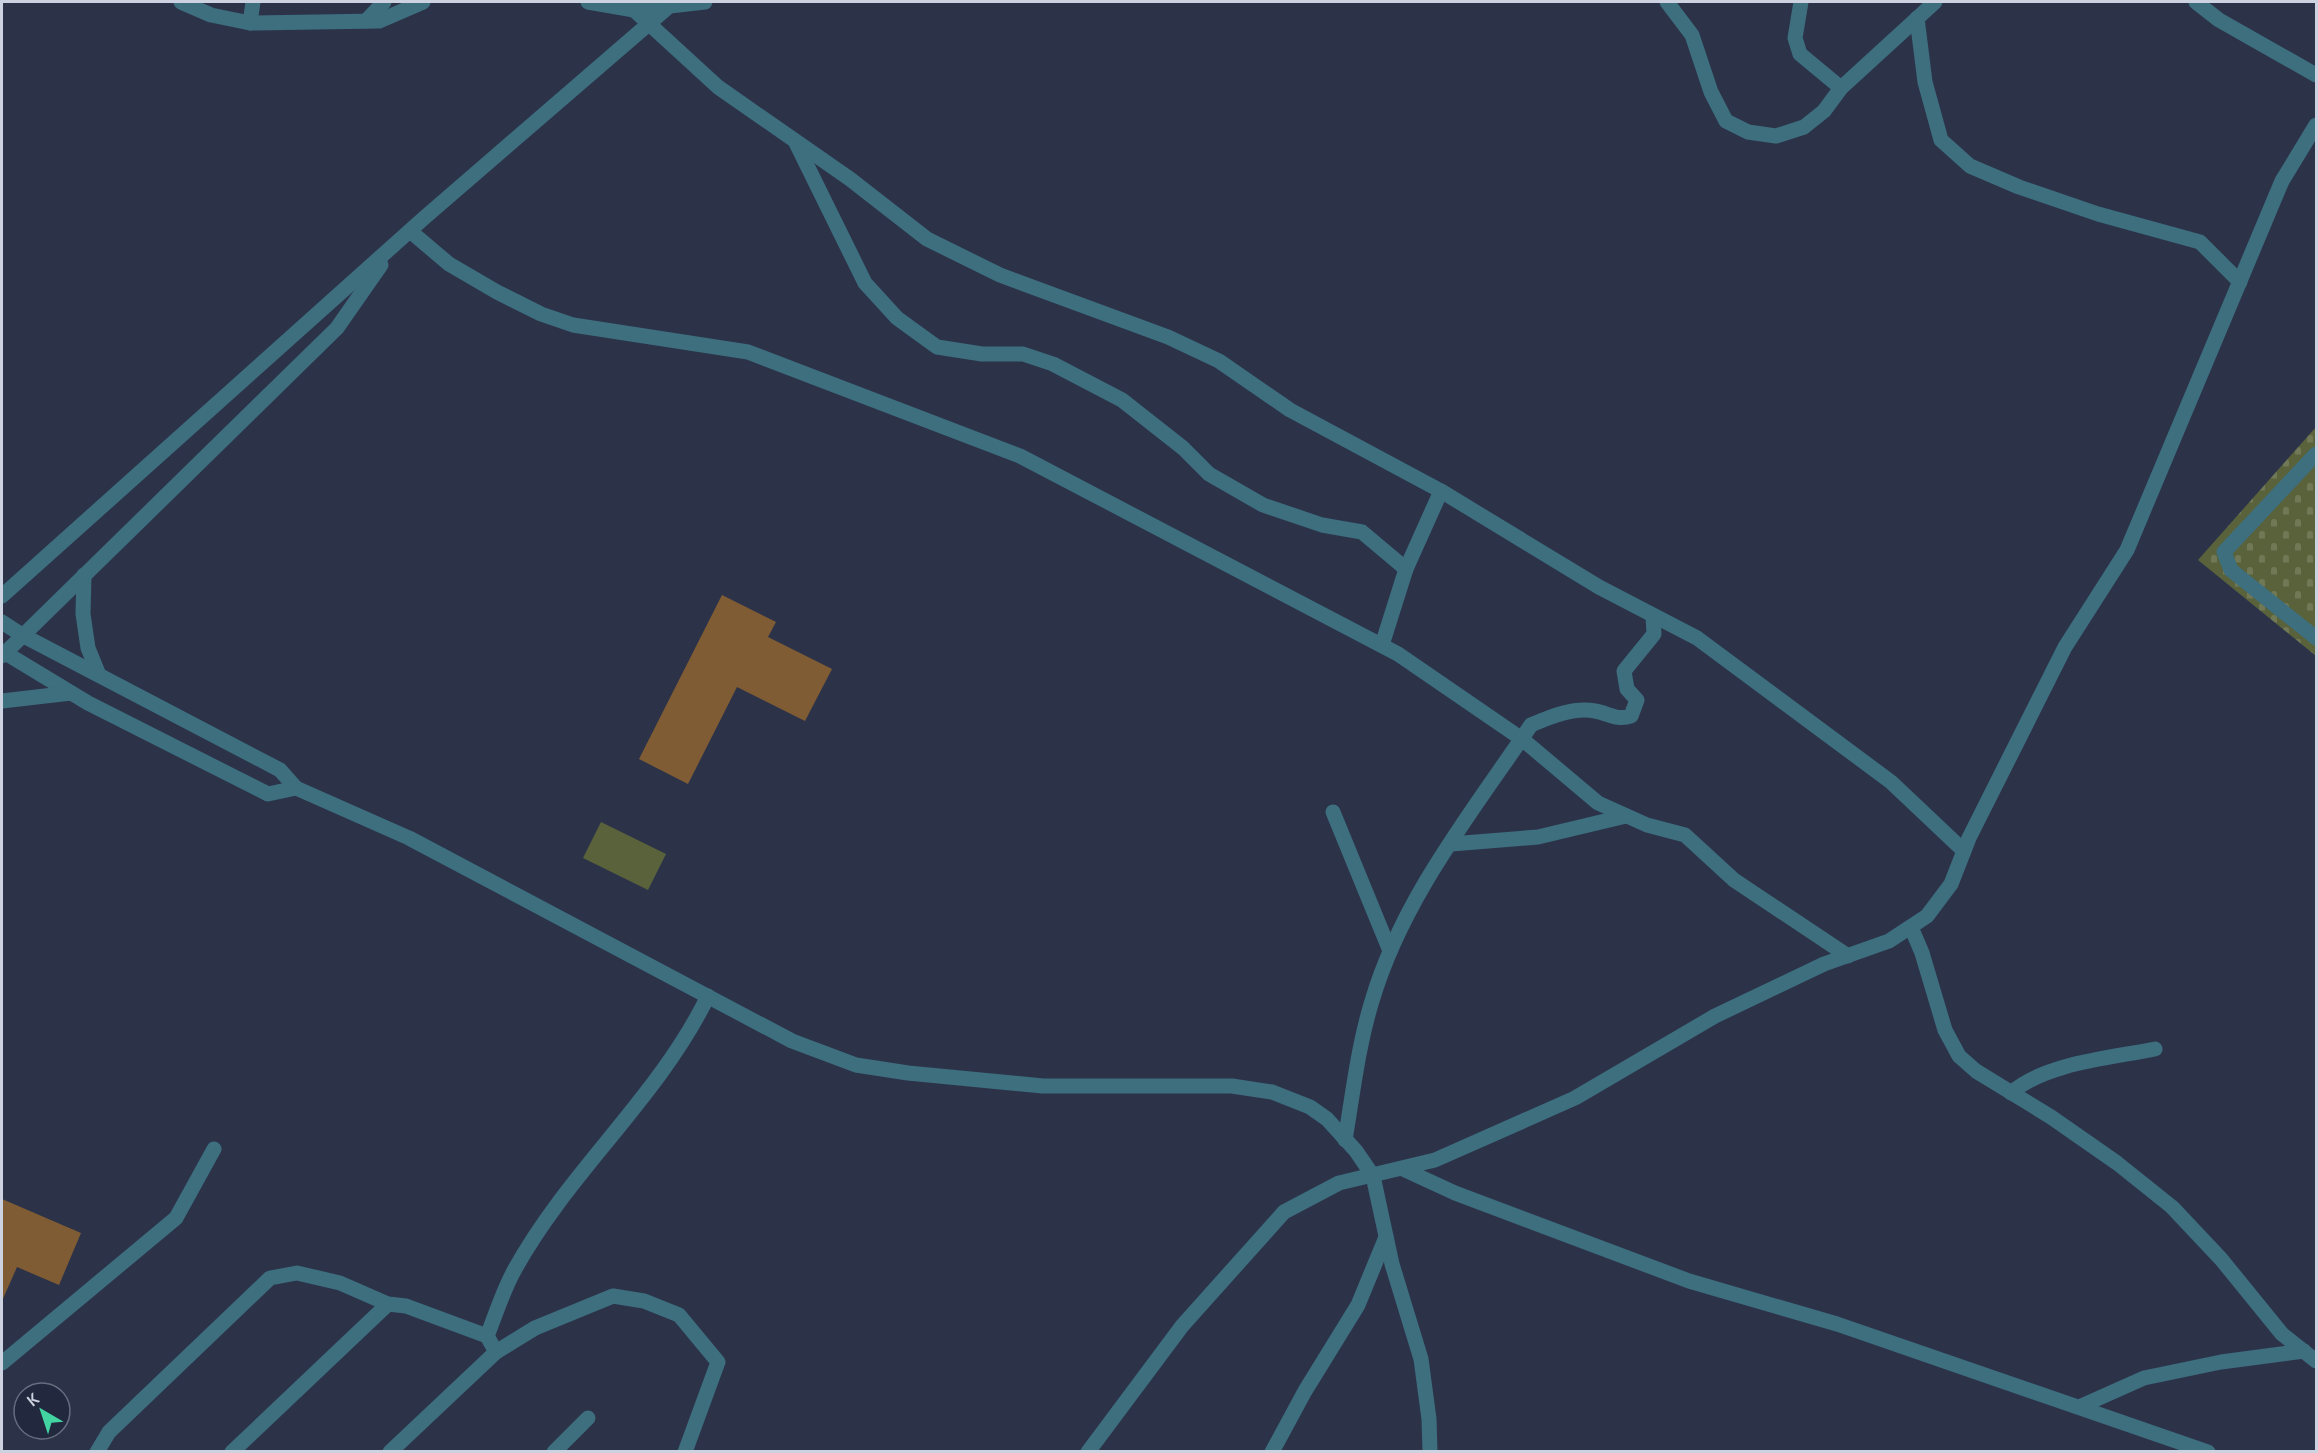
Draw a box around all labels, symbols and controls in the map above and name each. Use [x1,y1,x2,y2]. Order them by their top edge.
north arrow [12,1381,72,1441]
text: K [23,1389,43,1410]

